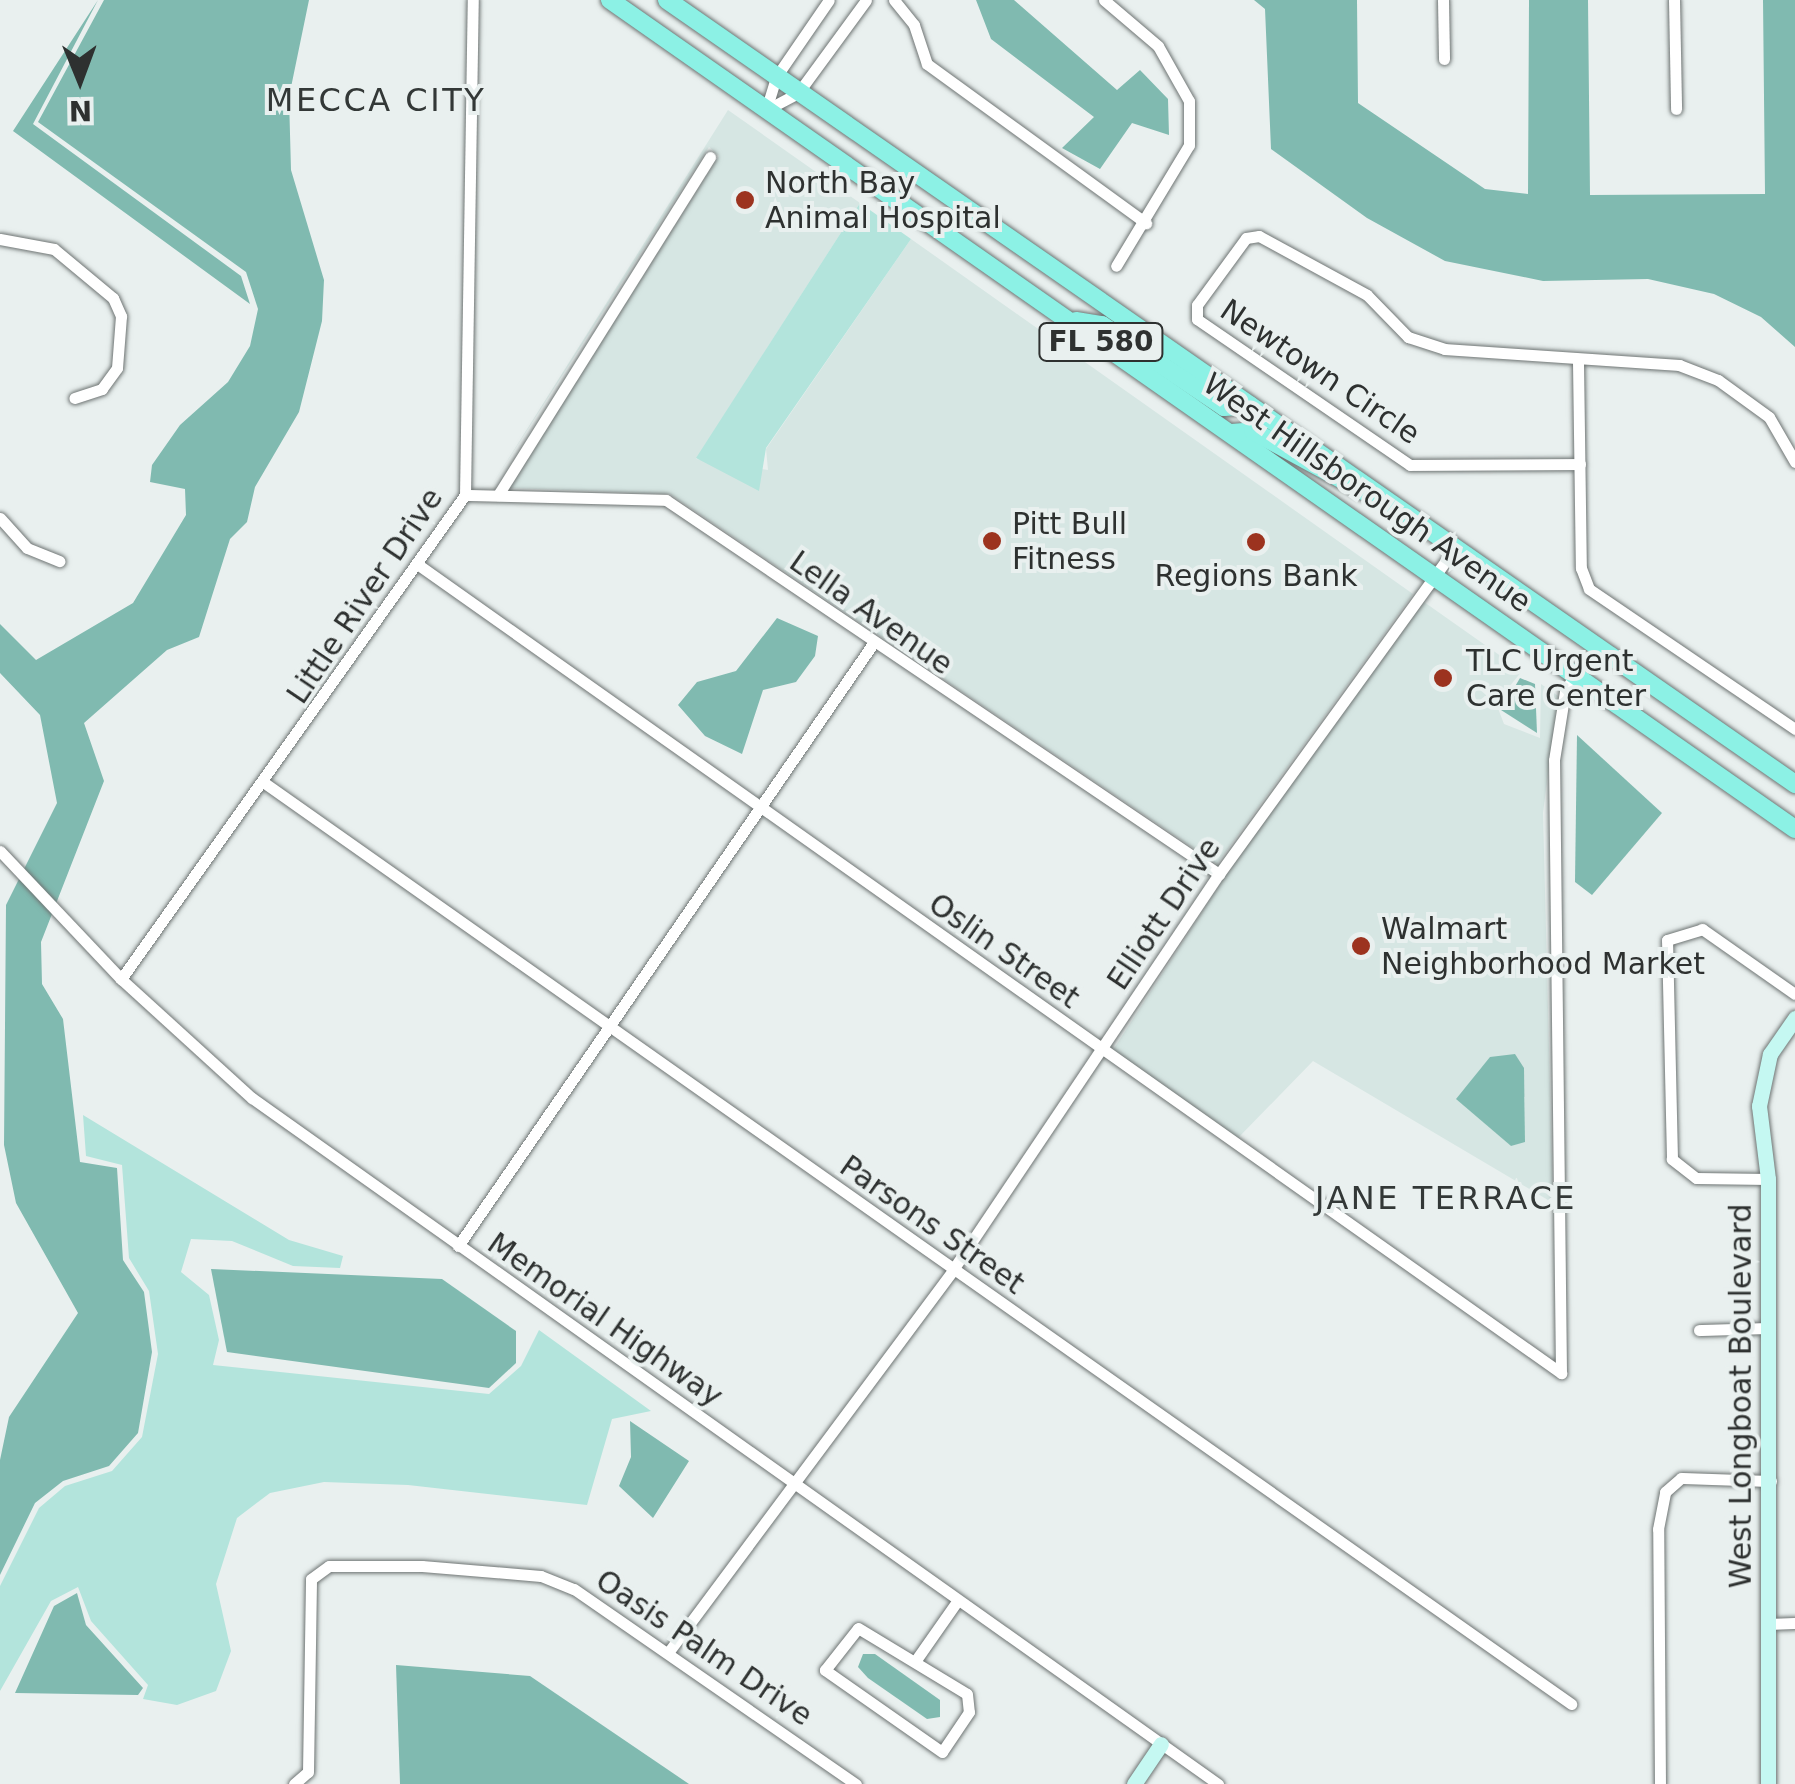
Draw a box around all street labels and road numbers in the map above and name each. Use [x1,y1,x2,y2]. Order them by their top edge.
street label: Newtown Circle [1213,292,1427,452]
road number: FL 580 [1036,319,1166,365]
street label: West Hillsborough Avenue [1196,366,1538,620]
street label: Little River Drive [280,481,450,711]
street label: Lella Avenue [783,544,959,682]
street label: Elliott Drive [1100,831,1228,997]
street label: Oslin Street [922,886,1086,1016]
street label: Parsons Street [833,1148,1031,1302]
street label: West Longboat Boulevard [1723,1204,1759,1588]
street label: Memorial Highway [481,1225,729,1415]
street label: Oasis Palm Drive [589,1562,819,1734]

